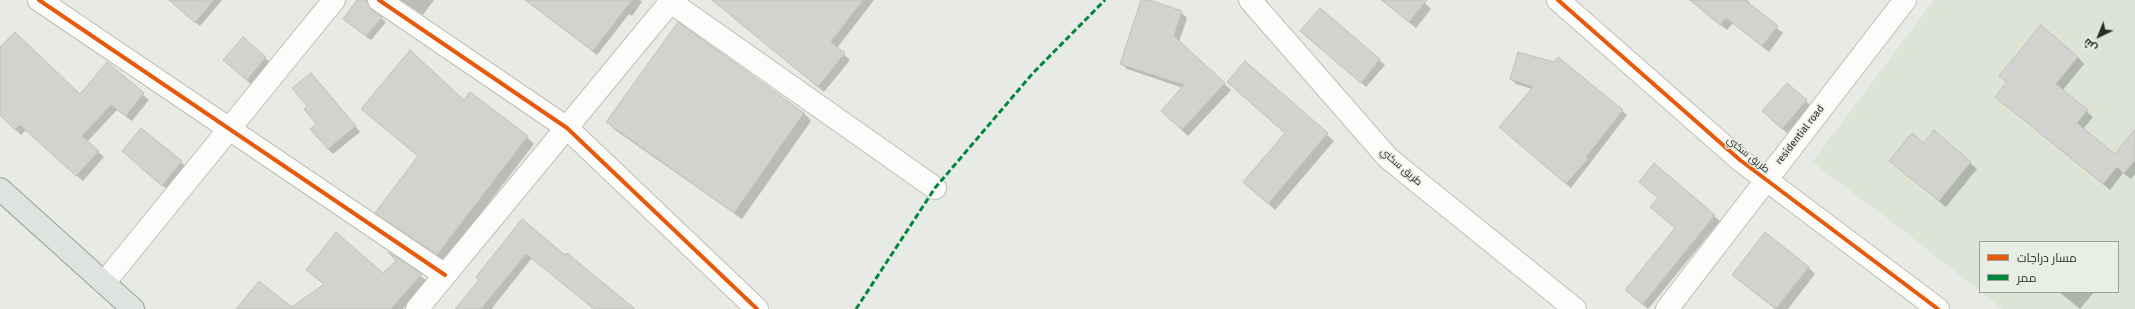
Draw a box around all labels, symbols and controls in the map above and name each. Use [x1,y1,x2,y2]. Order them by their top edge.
north arrow [2079,16,2119,56]
text: ش [2081,36,2100,55]
street label: residential road [1773,103,1827,167]
street label: طريق سكني [1724,134,1772,176]
street label: طريق سكني [1378,146,1424,188]
legend [1979,241,2119,293]
text: مسار دراجات [2017,251,2077,265]
text: ممر [2017,271,2036,285]

